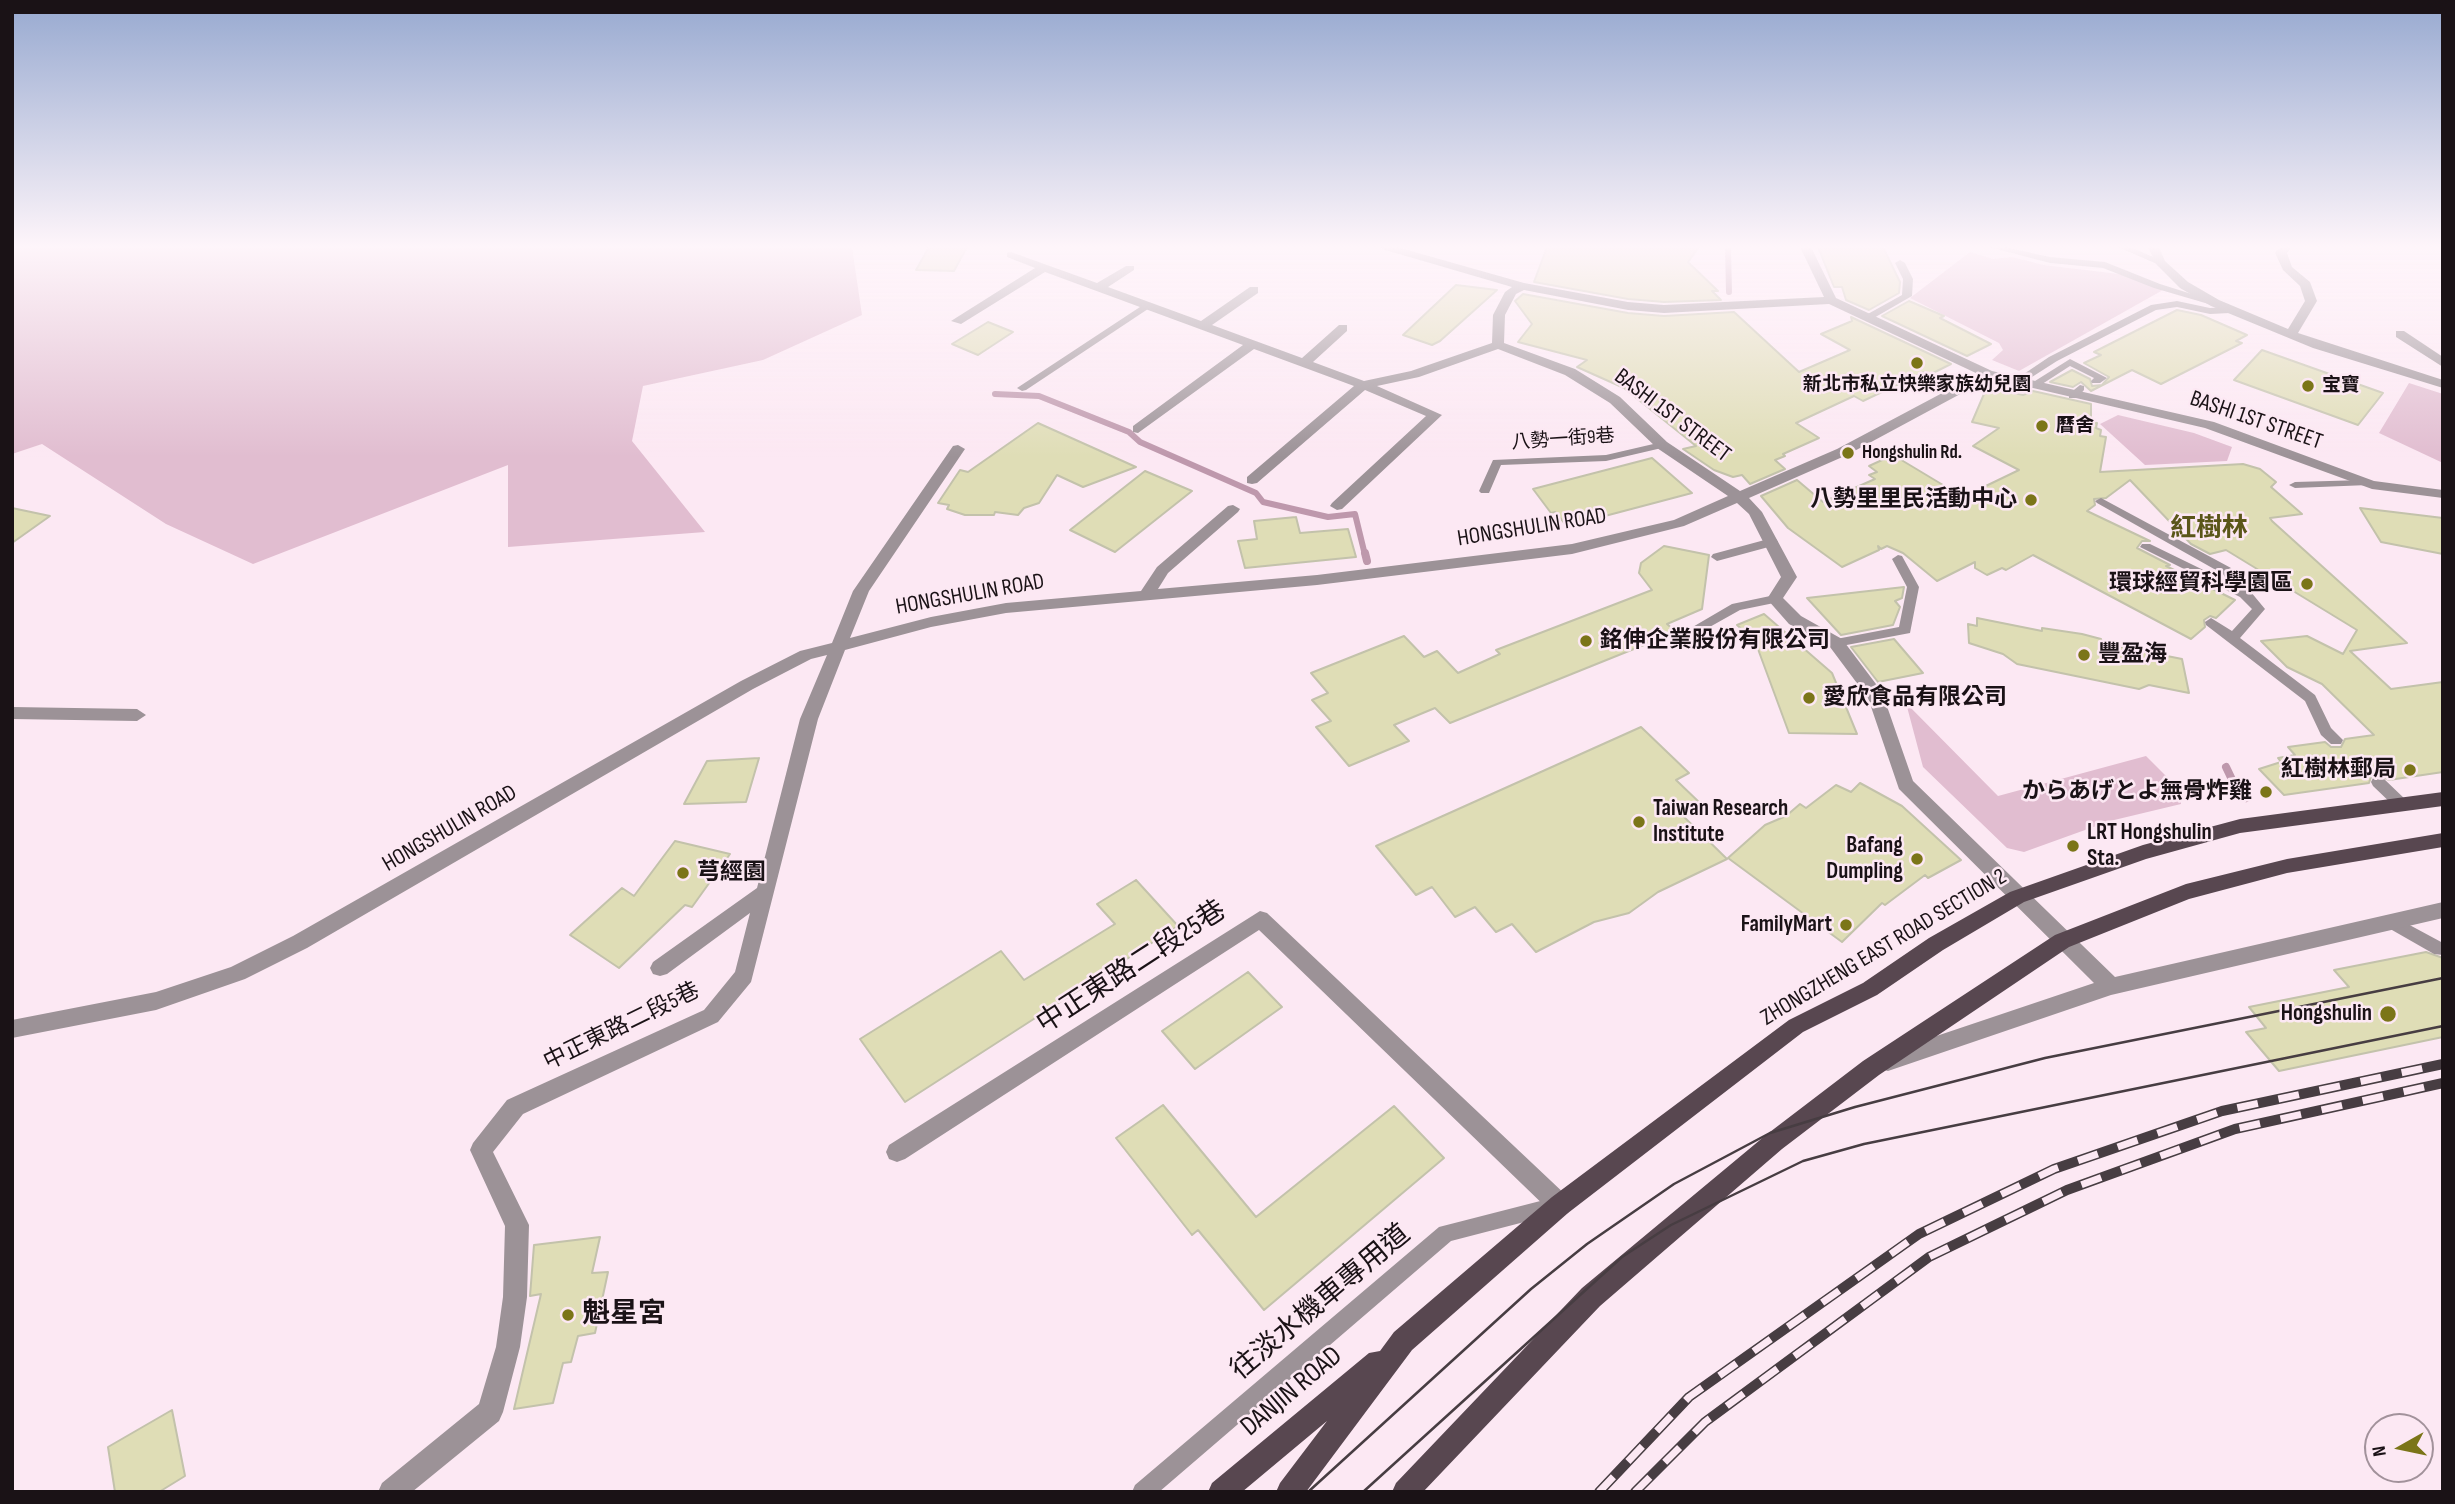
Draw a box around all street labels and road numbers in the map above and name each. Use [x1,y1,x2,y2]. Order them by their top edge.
street label: BASHI 1ST STREET [1608,363,1736,469]
street label: BASHI 1ST STREET [2186,385,2326,457]
street label: 八勢一街9巷 [1511,425,1615,455]
street label: HONGSHULIN ROAD [1456,503,1608,553]
street label: HONGSHULIN ROAD [894,568,1046,622]
street label: HONGSHULIN ROAD [378,779,522,879]
street label: ZHONGZHENG EAST ROAD SECTION 2 [1756,864,2012,1032]
street label: 中正東路二段25巷 [1031,894,1233,1042]
street label: 中正東路二段5巷 [539,977,705,1077]
street label: 往淡水機車專用道 [1224,1218,1418,1388]
street label: DANJIN ROAD [1234,1340,1350,1444]

